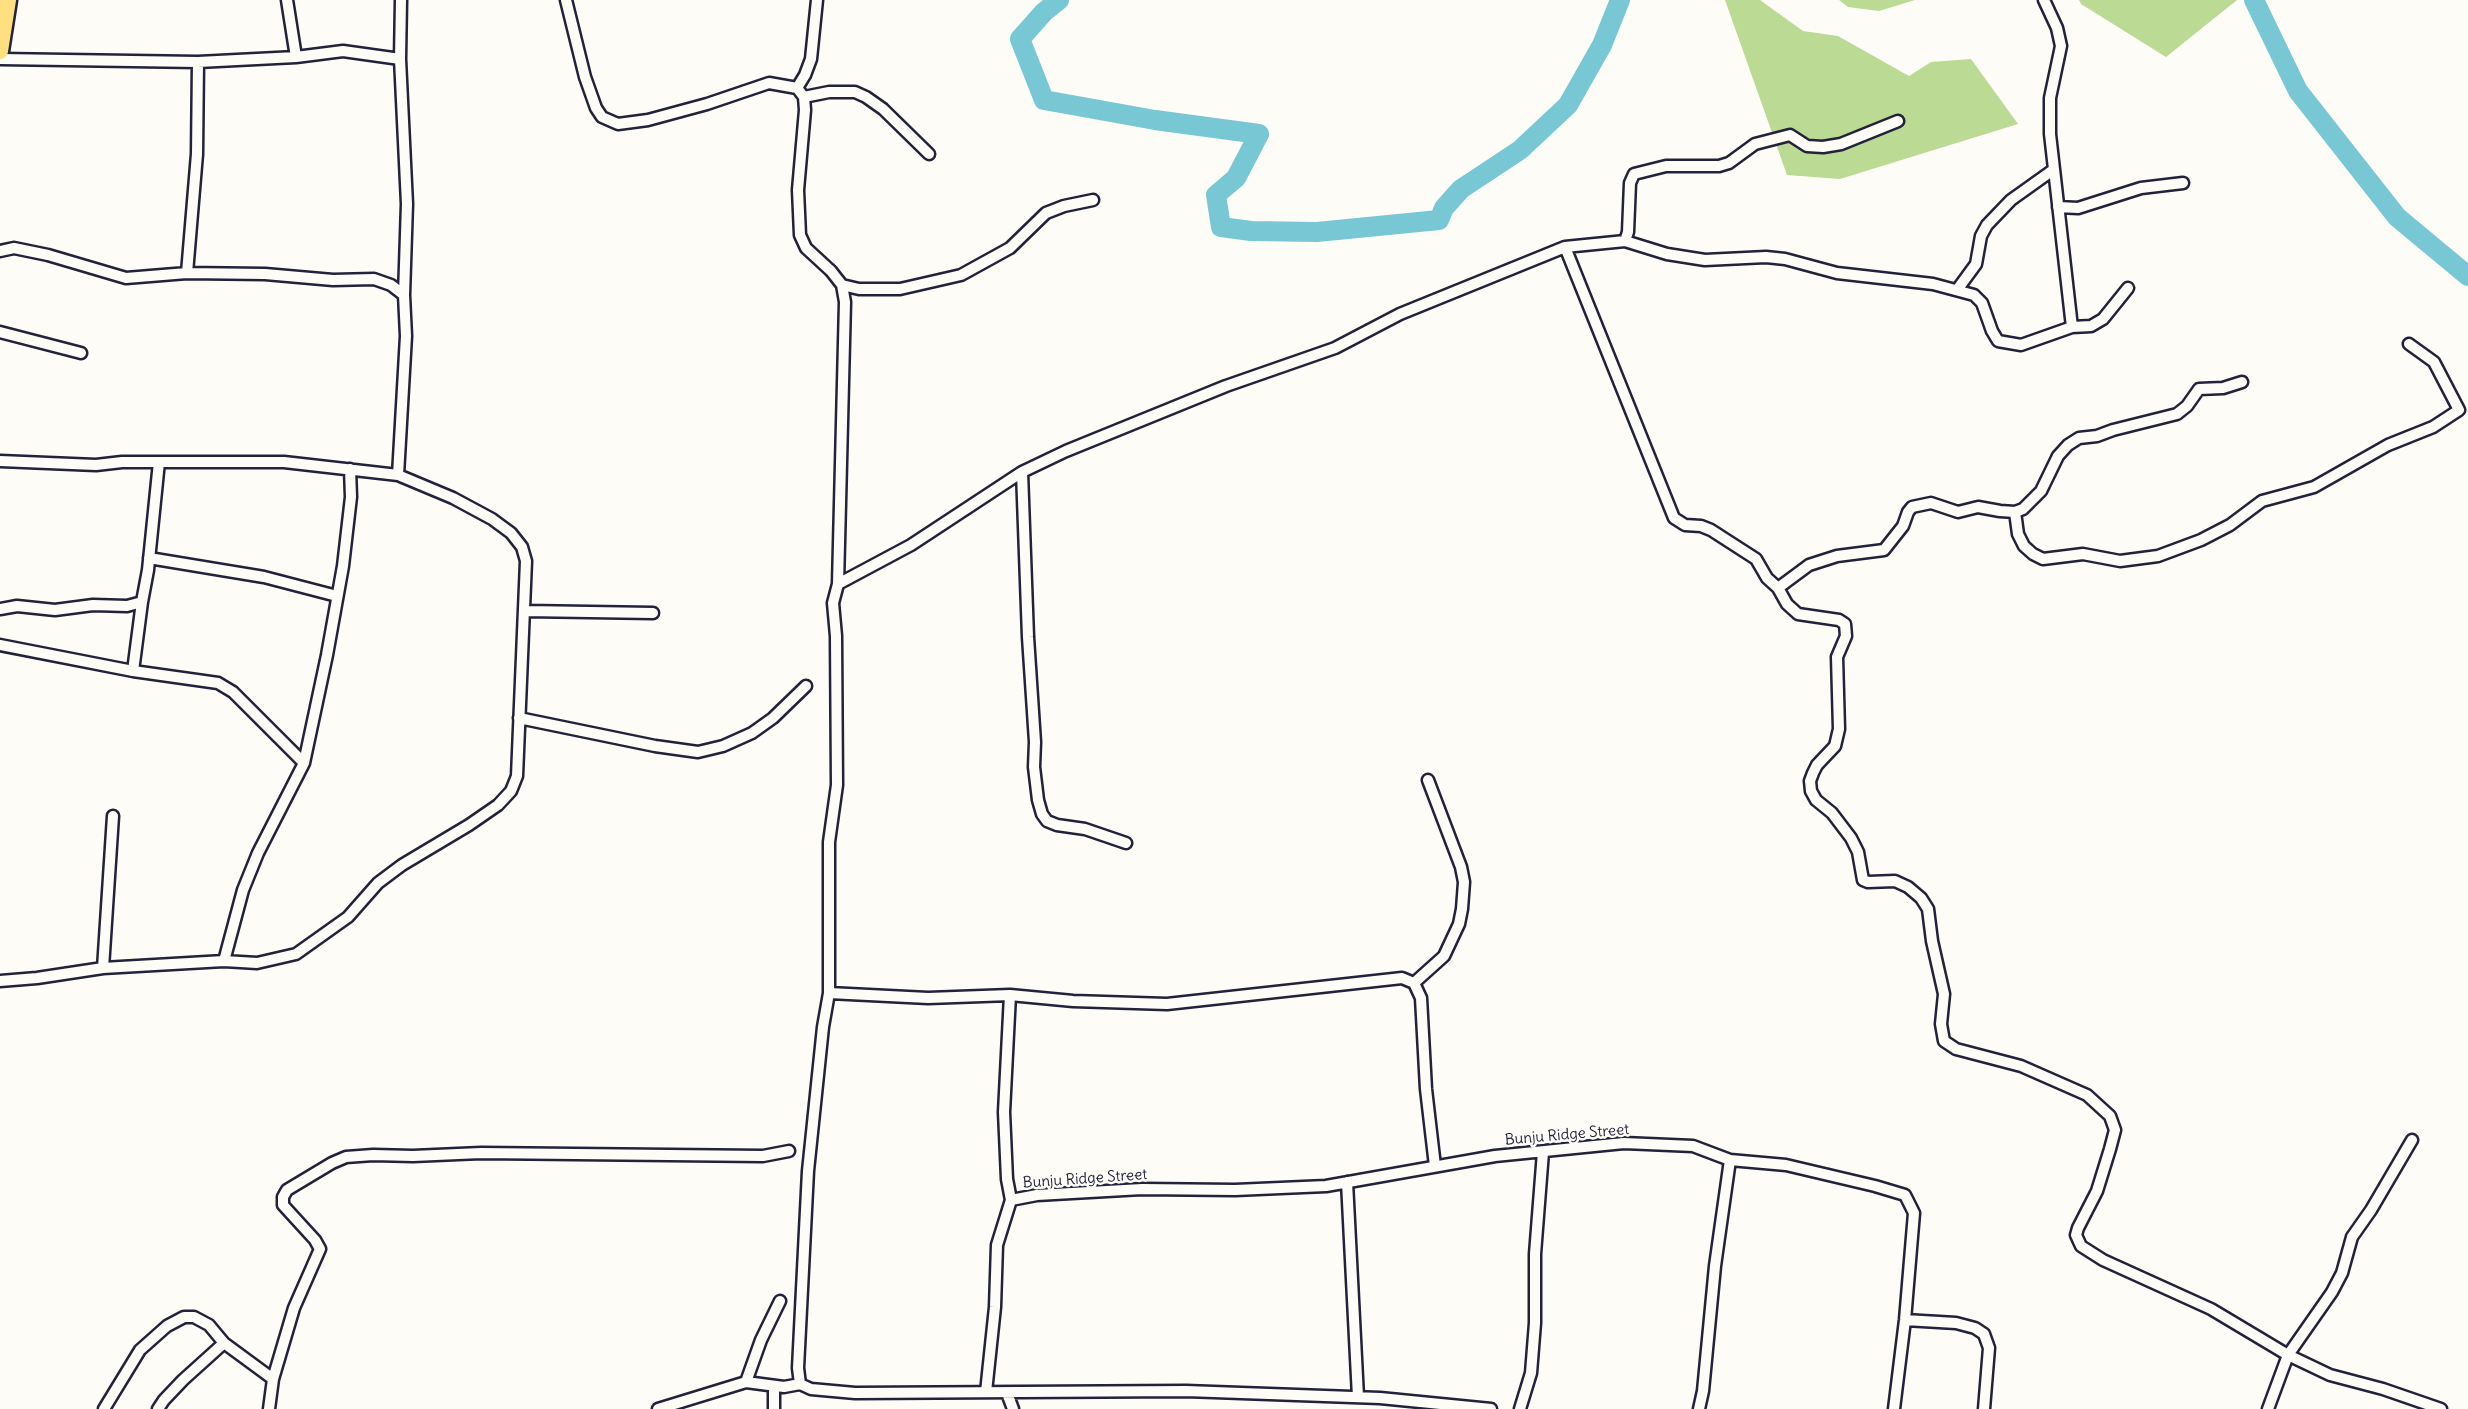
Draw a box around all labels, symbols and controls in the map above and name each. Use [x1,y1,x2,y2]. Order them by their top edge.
street label: Bunju Ridge Street [1504,1121,1630,1149]
street label: Bunju Ridge Street [1022,1166,1148,1192]

